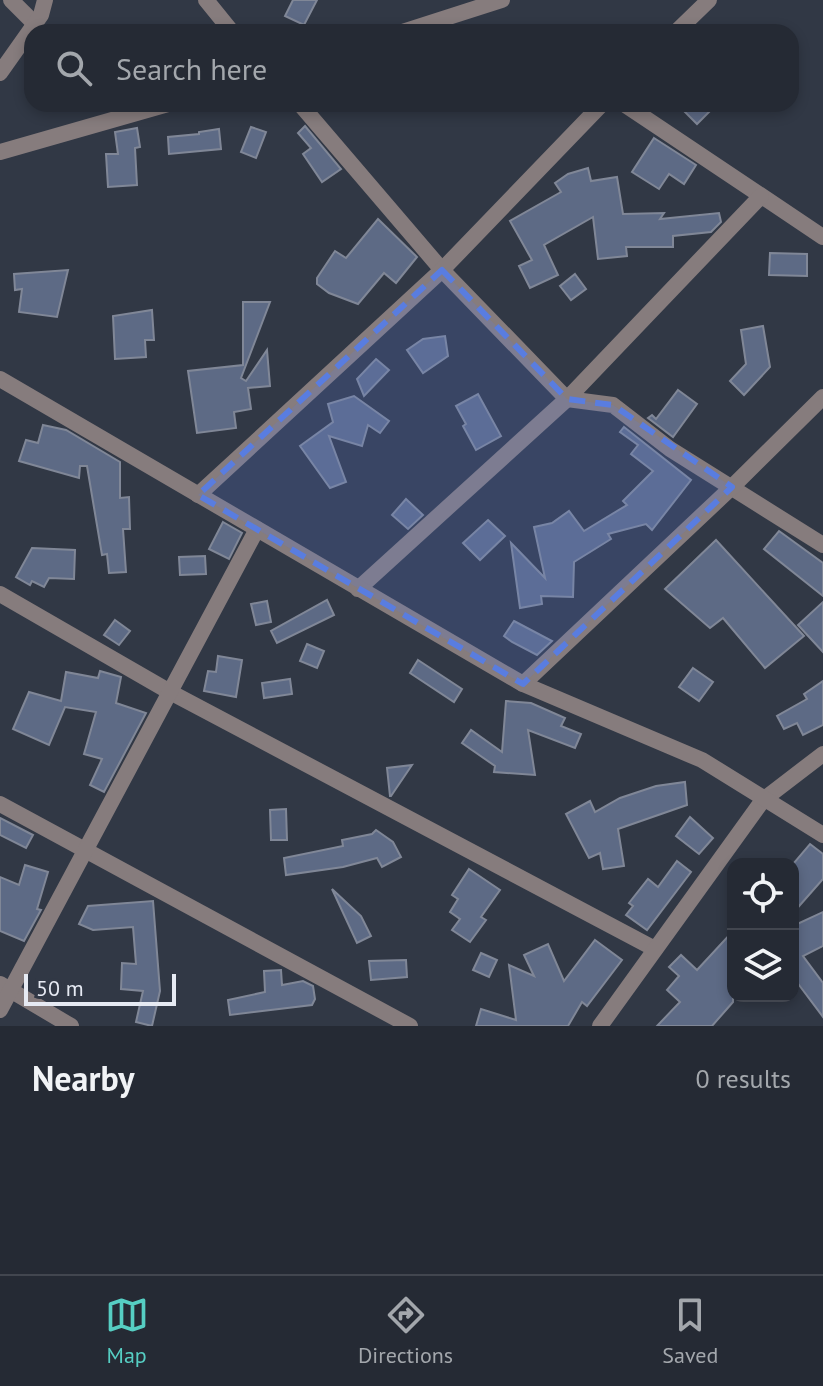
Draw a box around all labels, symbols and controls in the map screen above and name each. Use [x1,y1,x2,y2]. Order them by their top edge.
search box [24,24,799,112]
icon: search [52,46,96,90]
text: Search here [116,49,267,88]
map controls [727,858,799,1002]
button: locate [727,858,799,930]
button: layers [727,930,799,1002]
scale bar [24,970,176,1006]
text: 50 m [36,974,84,1002]
text: Nearby [32,1056,134,1100]
text: 0 results [696,1062,791,1095]
tab: Map [105,1293,149,1369]
tab: Directions [358,1293,453,1369]
tab: Saved [662,1293,718,1369]

